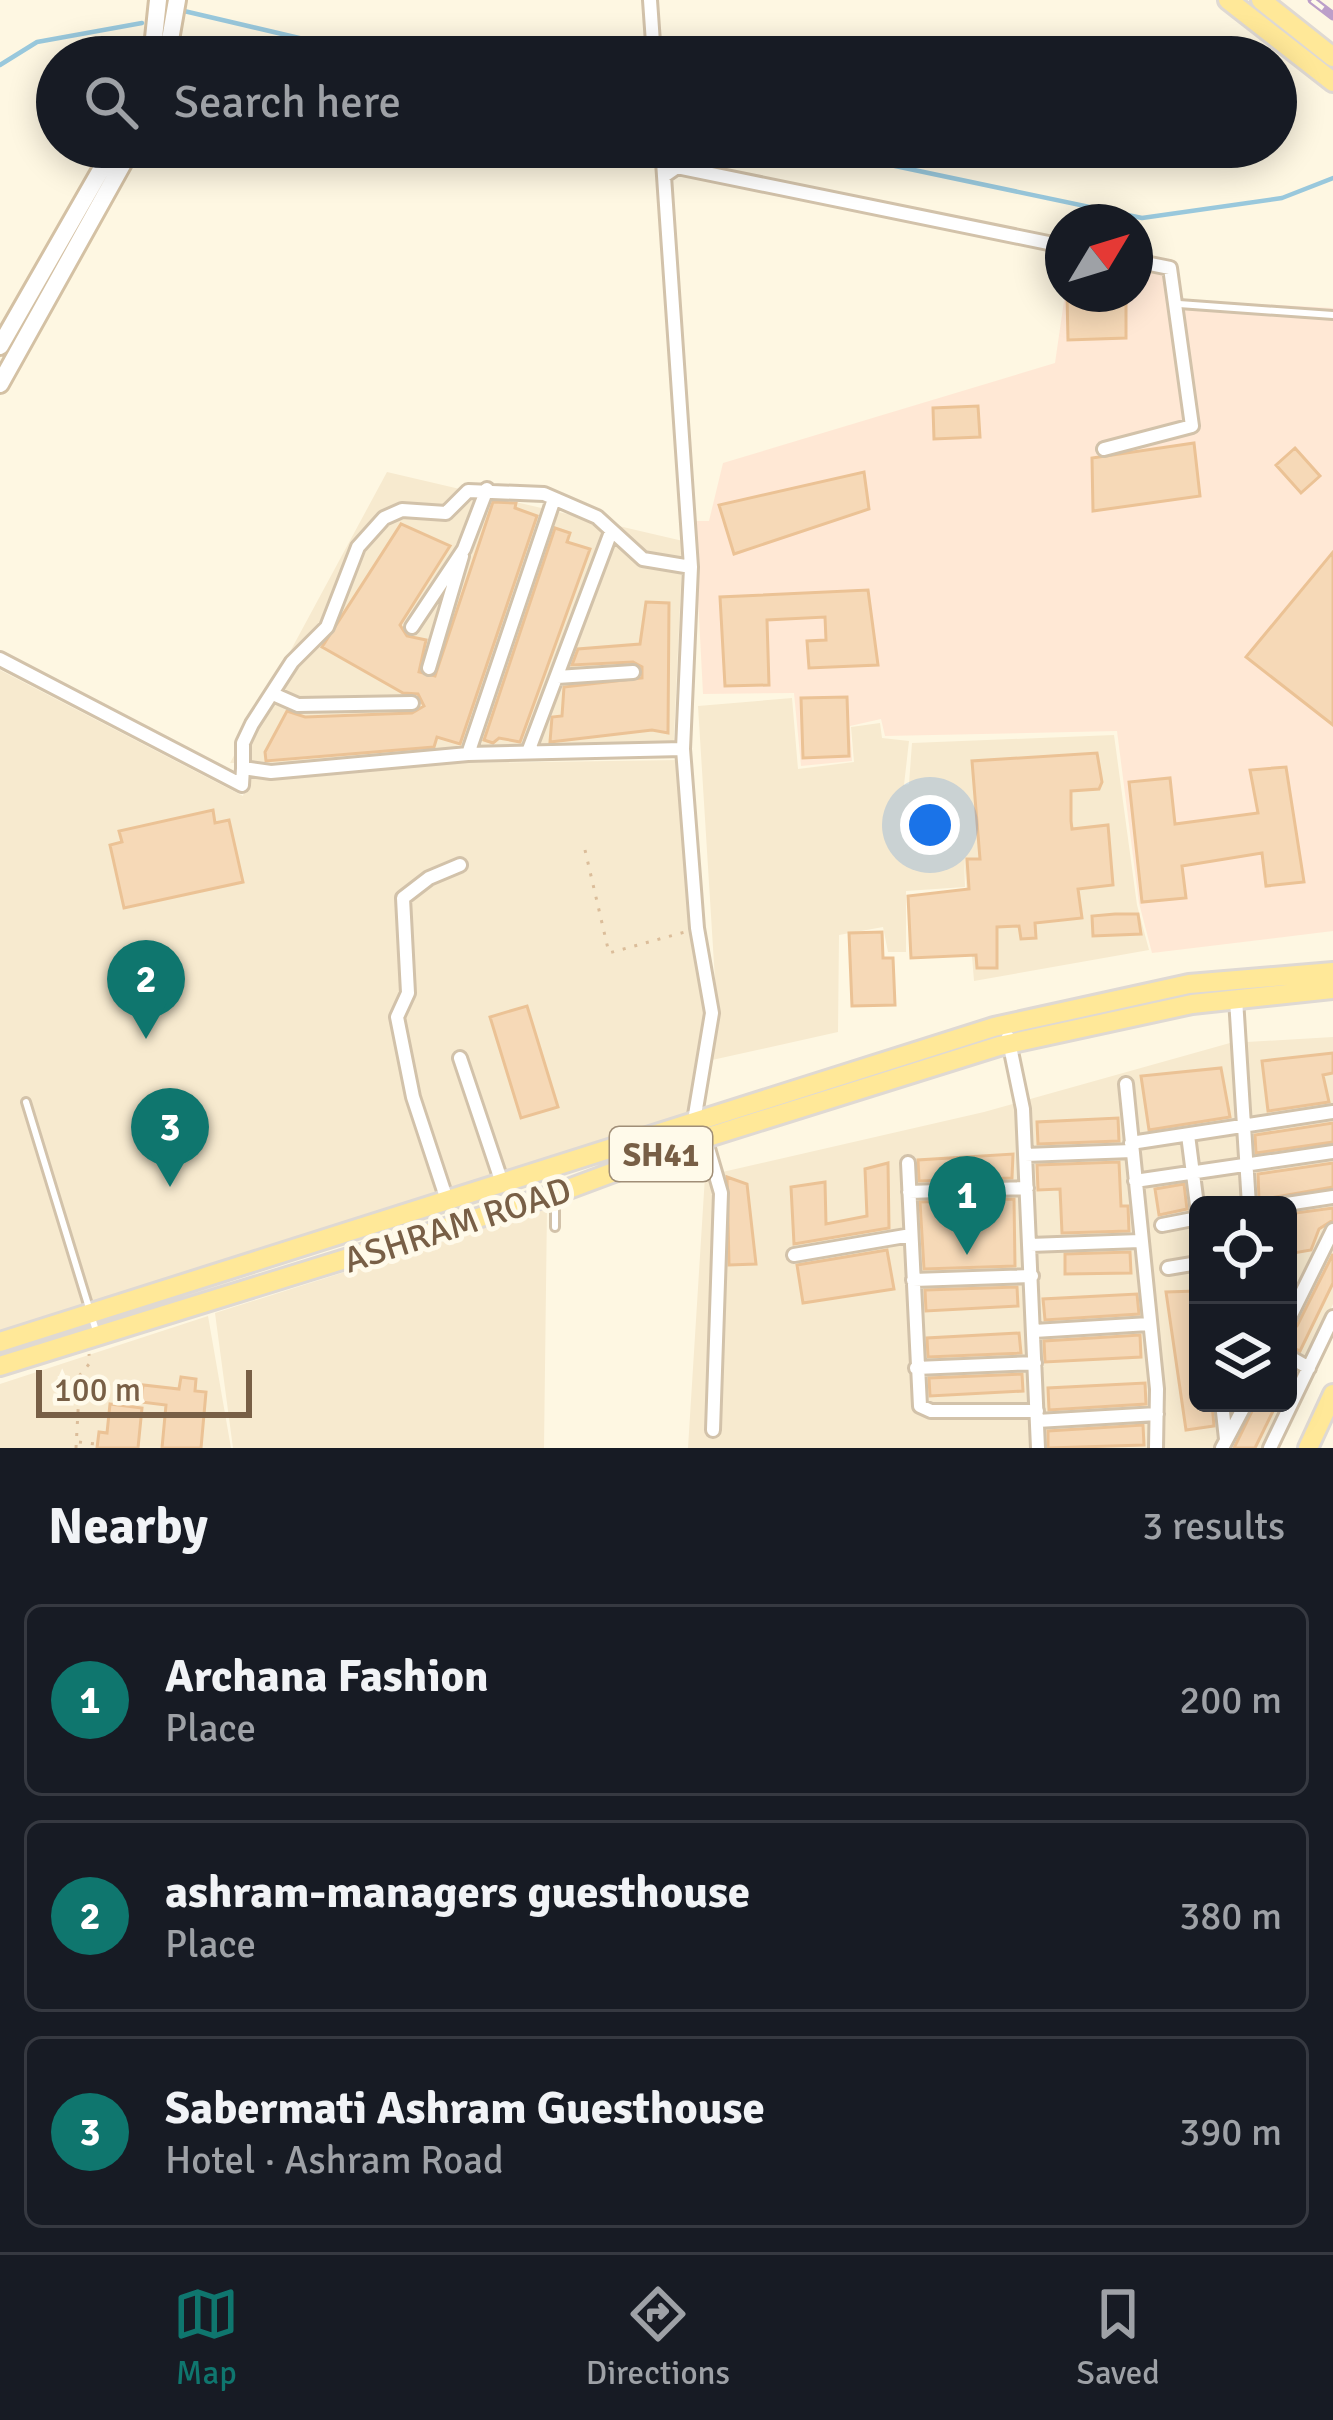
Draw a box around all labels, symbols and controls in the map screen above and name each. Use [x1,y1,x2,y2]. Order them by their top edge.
search box [36,36,1297,168]
icon: search [78,69,144,135]
text: Search here [174,75,401,130]
north arrow [1045,204,1153,312]
your location [900,795,960,855]
pin: 2 [107,940,185,1039]
pin: 3 [131,1088,209,1187]
road number: SH41 [610,1127,712,1181]
pin: 1 [928,1156,1006,1255]
street label: ASHRAM ROAD [338,1167,577,1283]
map controls [1189,1196,1297,1412]
button: locate [1189,1196,1297,1304]
button: layers [1189,1304,1297,1412]
scale bar [36,1364,252,1417]
text: 100 m [54,1370,141,1411]
text: Nearby [48,1495,208,1558]
text: 3 results [1142,1502,1285,1550]
text: Archana Fashion [165,1649,489,1704]
text: 1 [79,1676,101,1724]
text: 200 m [1179,1676,1282,1724]
text: Place [165,1704,256,1752]
text: ashram-managers guesthouse [165,1865,750,1920]
text: 2 [79,1892,101,1940]
text: 380 m [1179,1892,1282,1940]
text: Place [165,1920,256,1968]
text: Sabermati Ashram Guesthouse [165,2081,765,2136]
text: 3 [79,2108,101,2156]
text: 390 m [1179,2108,1282,2156]
text: Hotel · Ashram Road [165,2136,504,2184]
tab: Map [173,2281,239,2394]
tab: Directions [586,2281,730,2394]
tab: Saved [1077,2281,1160,2394]

